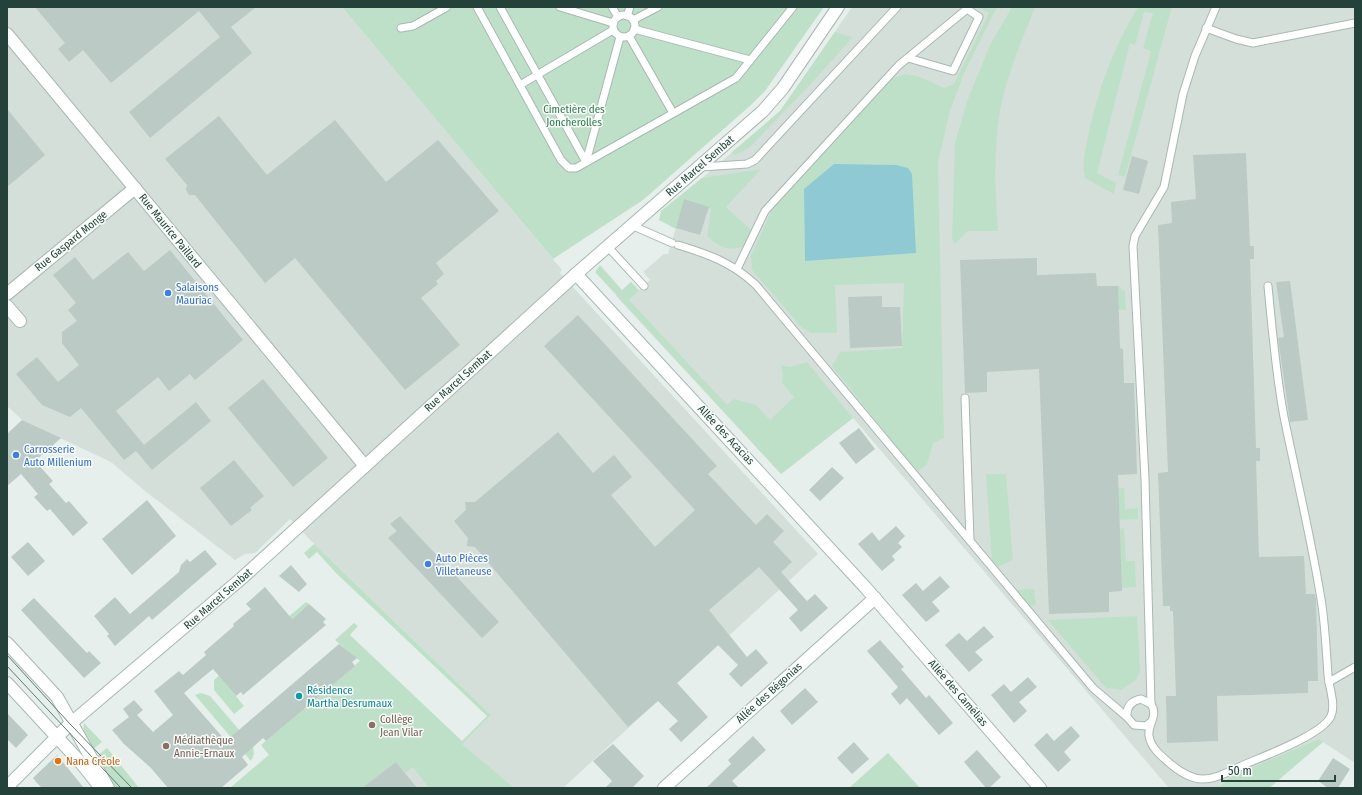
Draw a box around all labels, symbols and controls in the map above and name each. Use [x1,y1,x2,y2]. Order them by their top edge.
park label: Cimetière des Joncherolles [543,103,605,129]
street label: Rue Marcel Sembat [663,133,737,199]
street label: Rue Maurice Paillard [136,191,204,271]
street label: Rue Gaspard Monge [32,208,110,274]
place label: Salaisons Mauriac [176,281,219,307]
marker: Salaisons Mauriac [163,288,173,298]
street label: Rue Marcel Sembat [422,347,495,415]
street label: Allée des Acacias [695,402,757,468]
place label: Carrosserie Auto Millenium [24,443,92,469]
marker: Carrosserie Auto Millenium [11,450,21,460]
place label: Auto Pièces Villetaneuse [436,552,492,578]
marker: Auto Pièces Villetaneuse [423,559,433,569]
street label: Rue Marcel Sembat [181,566,255,632]
street label: Allée des Camélias [926,657,991,729]
street label: Allée des Bégonias [733,660,805,726]
place label: Résidence Martha Desrumaux [307,684,392,710]
marker: Résidence Martha Desrumaux [294,691,304,701]
place label: Collège Jean Vilar [380,713,423,739]
marker: Collège Jean Vilar [367,720,377,730]
place label: Médiathèque Annie-Ernaux [174,734,234,760]
marker: Médiathèque Annie-Ernaux [161,741,171,751]
place label: Nana Créole [66,755,120,768]
marker: Nana Créole [53,756,63,766]
scale bar [1222,757,1335,783]
text: 50 m [1228,764,1252,778]

